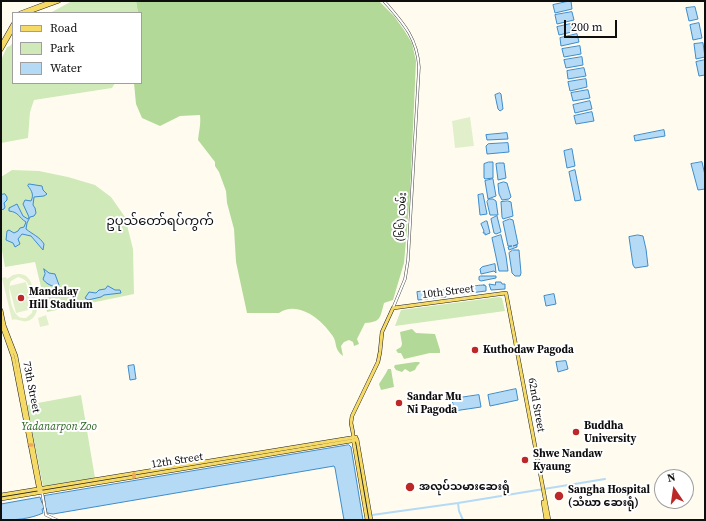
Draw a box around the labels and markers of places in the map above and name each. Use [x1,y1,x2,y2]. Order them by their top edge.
place label: Mandalay Hill Stadium [29,285,93,311]
marker: Mandalay Hill Stadium [16,293,26,303]
place label: Kuthodaw Pagoda [483,343,574,357]
marker: Kuthodaw Pagoda [470,345,480,355]
place label: Sandar Mu Ni Pagoda [407,390,461,416]
marker: Sandar Mu Ni Pagoda [394,398,404,408]
place label: Buddha University [584,419,636,445]
marker: Buddha University [571,427,581,437]
place label: Shwe Nandaw Kyaung [533,447,603,473]
marker: Shwe Nandaw Kyaung [520,455,530,465]
place label: အလုပ်သမားဆေးရုံ [419,480,510,494]
marker: အလုပ်သမားဆေးရုံ [404,481,416,493]
place label: Sangha Hospital (သံဃာ ဆေးရုံ) [568,483,650,509]
marker: Sangha Hospital (သံဃာ ဆေးရုံ) [553,490,565,502]

